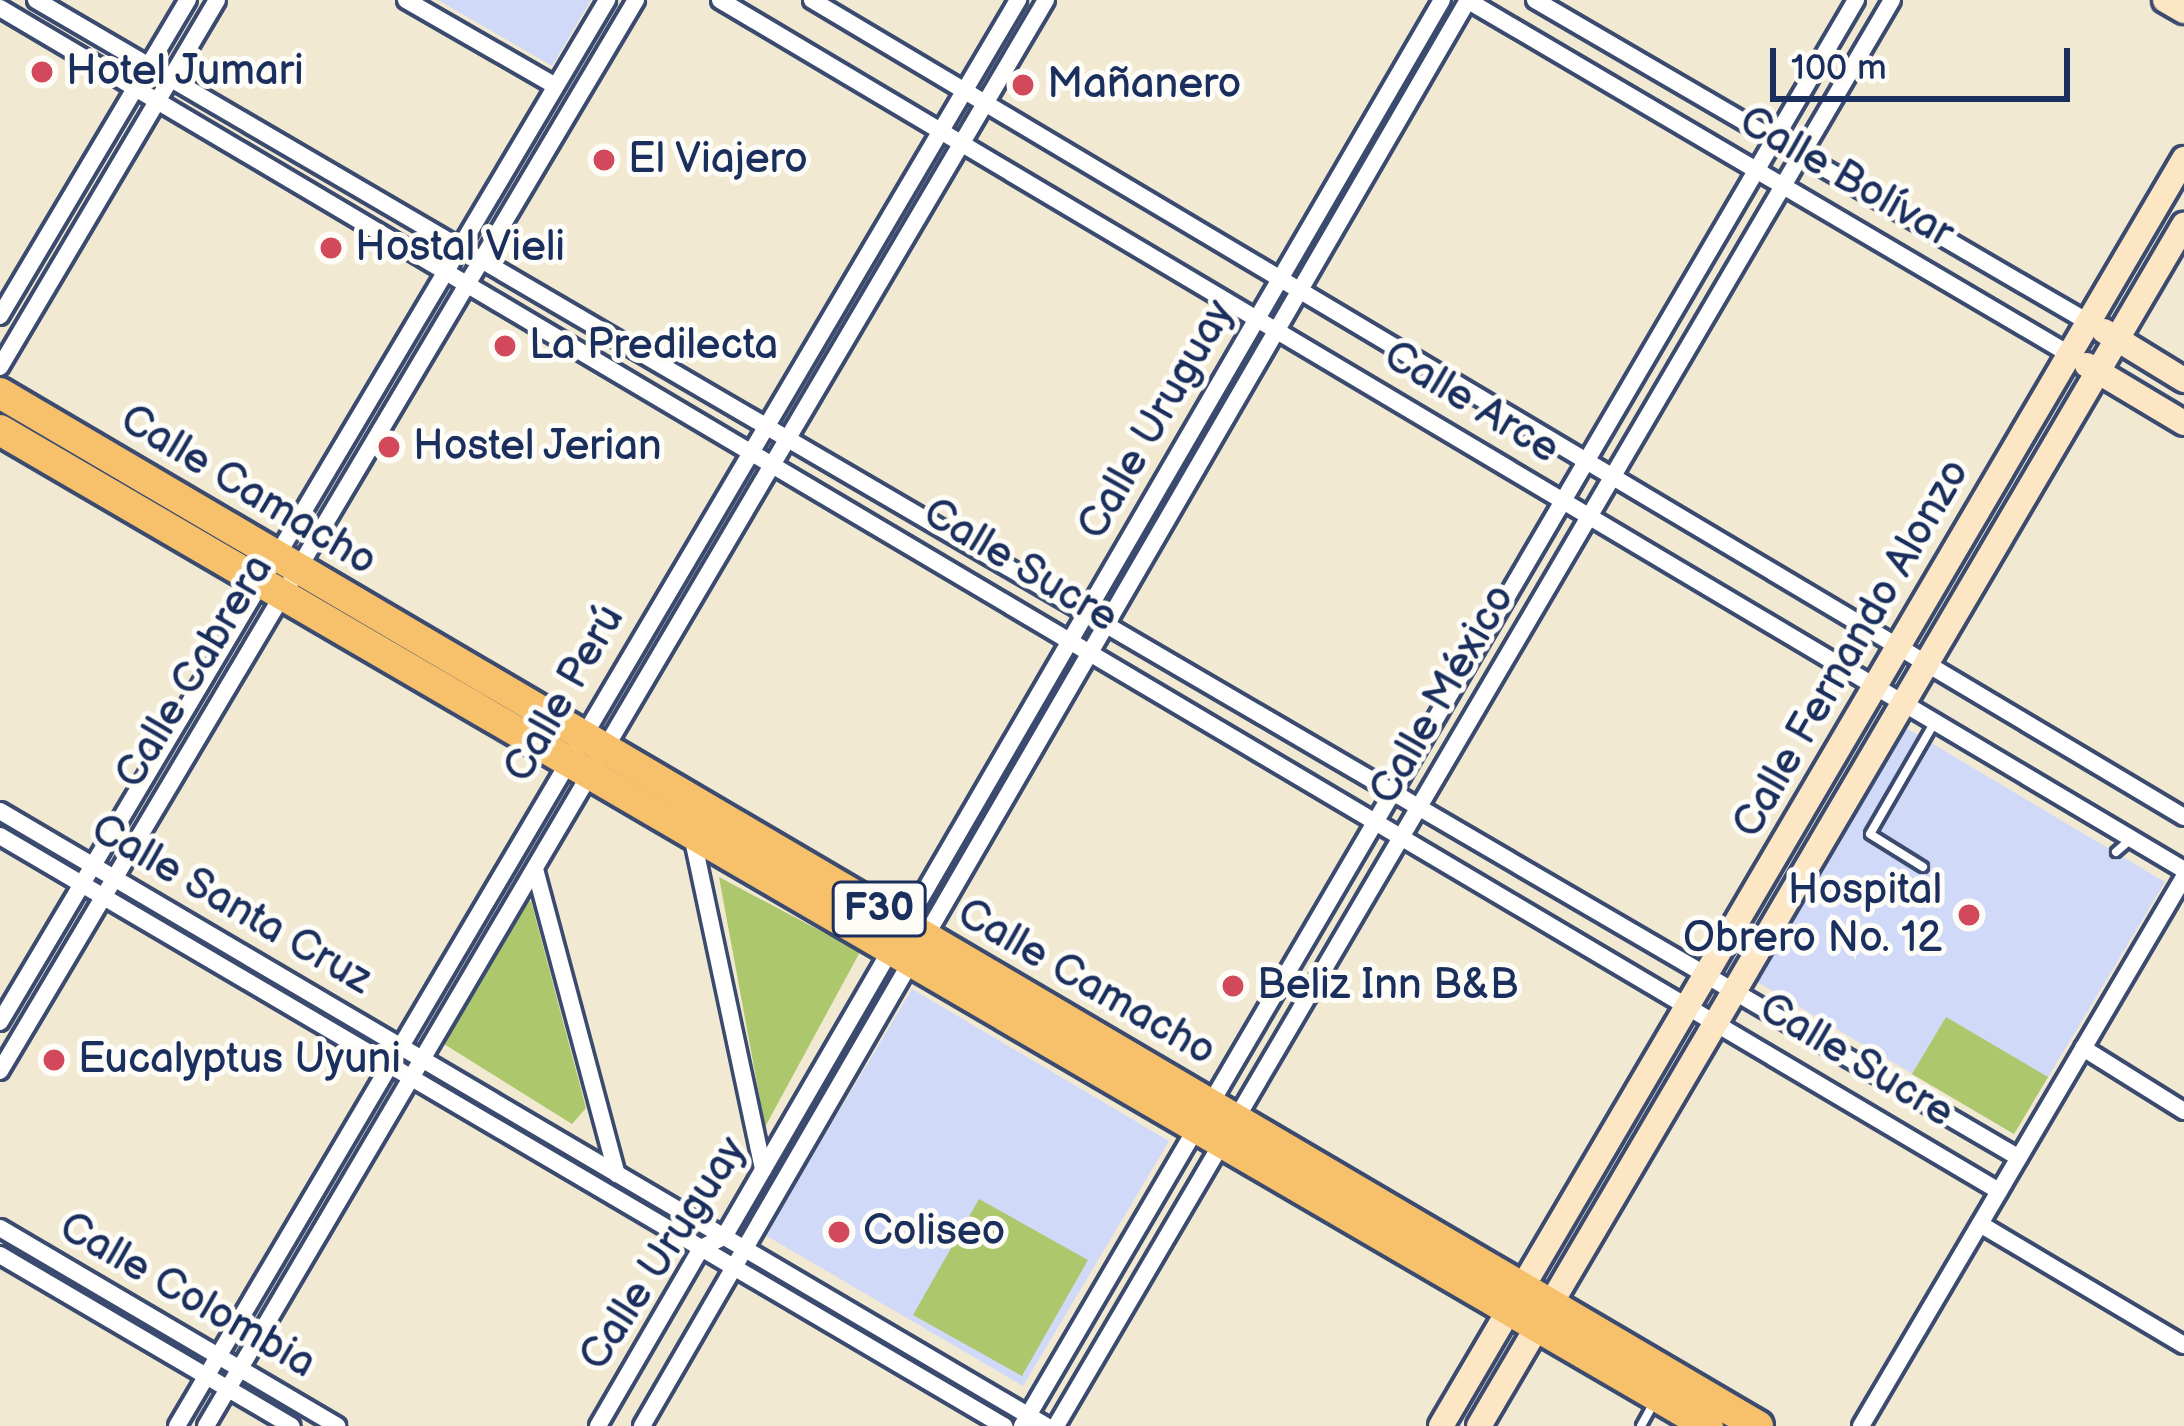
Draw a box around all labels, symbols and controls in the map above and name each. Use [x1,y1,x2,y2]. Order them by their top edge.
scale bar [1776,24,2076,98]
place label: Hotel Jumari [66,47,306,97]
text: 100 m [1791,47,1887,90]
marker: Hotel Jumari [29,59,55,85]
place label: Mañanero [1047,60,1241,110]
marker: Mañanero [1010,72,1036,98]
street label: Calle Bolívar [1730,96,1962,260]
place label: El Viajero [628,135,809,185]
marker: El Viajero [591,147,617,173]
place label: Hostal Vieli [355,223,566,273]
marker: Hostal Vieli [318,235,344,261]
street label: Calle Uruguay [1068,291,1246,549]
place label: La Predilecta [529,321,778,371]
street label: Calle Arce [1374,331,1568,475]
marker: La Predilecta [492,333,518,359]
street label: Calle Camacho [111,395,385,587]
place label: Hostel Jerian [413,422,664,472]
marker: Hostel Jerian [376,434,402,460]
street label: Calle Fernando Alonzo [1723,451,1981,847]
street label: Calle Sucre [913,488,1127,644]
street label: Calle Cabrera [106,546,284,798]
street label: Calle México [1360,576,1526,814]
street label: Calle Perú [494,596,636,792]
street label: Calle Santa Cruz [81,804,381,1006]
place label: Hospital Obrero No. 12 [1683,866,1942,964]
road number: F30 [831,876,927,942]
street label: Calle Camacho [948,889,1224,1077]
marker: Hospital Obrero No. 12 [1953,899,1985,931]
place label: Beliz Inn B&B [1257,961,1518,1011]
marker: Beliz Inn B&B [1220,973,1246,999]
street label: Calle Sucre [1749,983,1963,1139]
place label: Eucalyptus Uyuni [78,1035,401,1085]
marker: Eucalyptus Uyuni [41,1047,67,1073]
street label: Calle Uruguay [570,1128,758,1380]
street label: Calle Colombia [50,1202,324,1390]
place label: Coliseo [863,1207,1005,1257]
marker: Coliseo [826,1219,852,1245]

